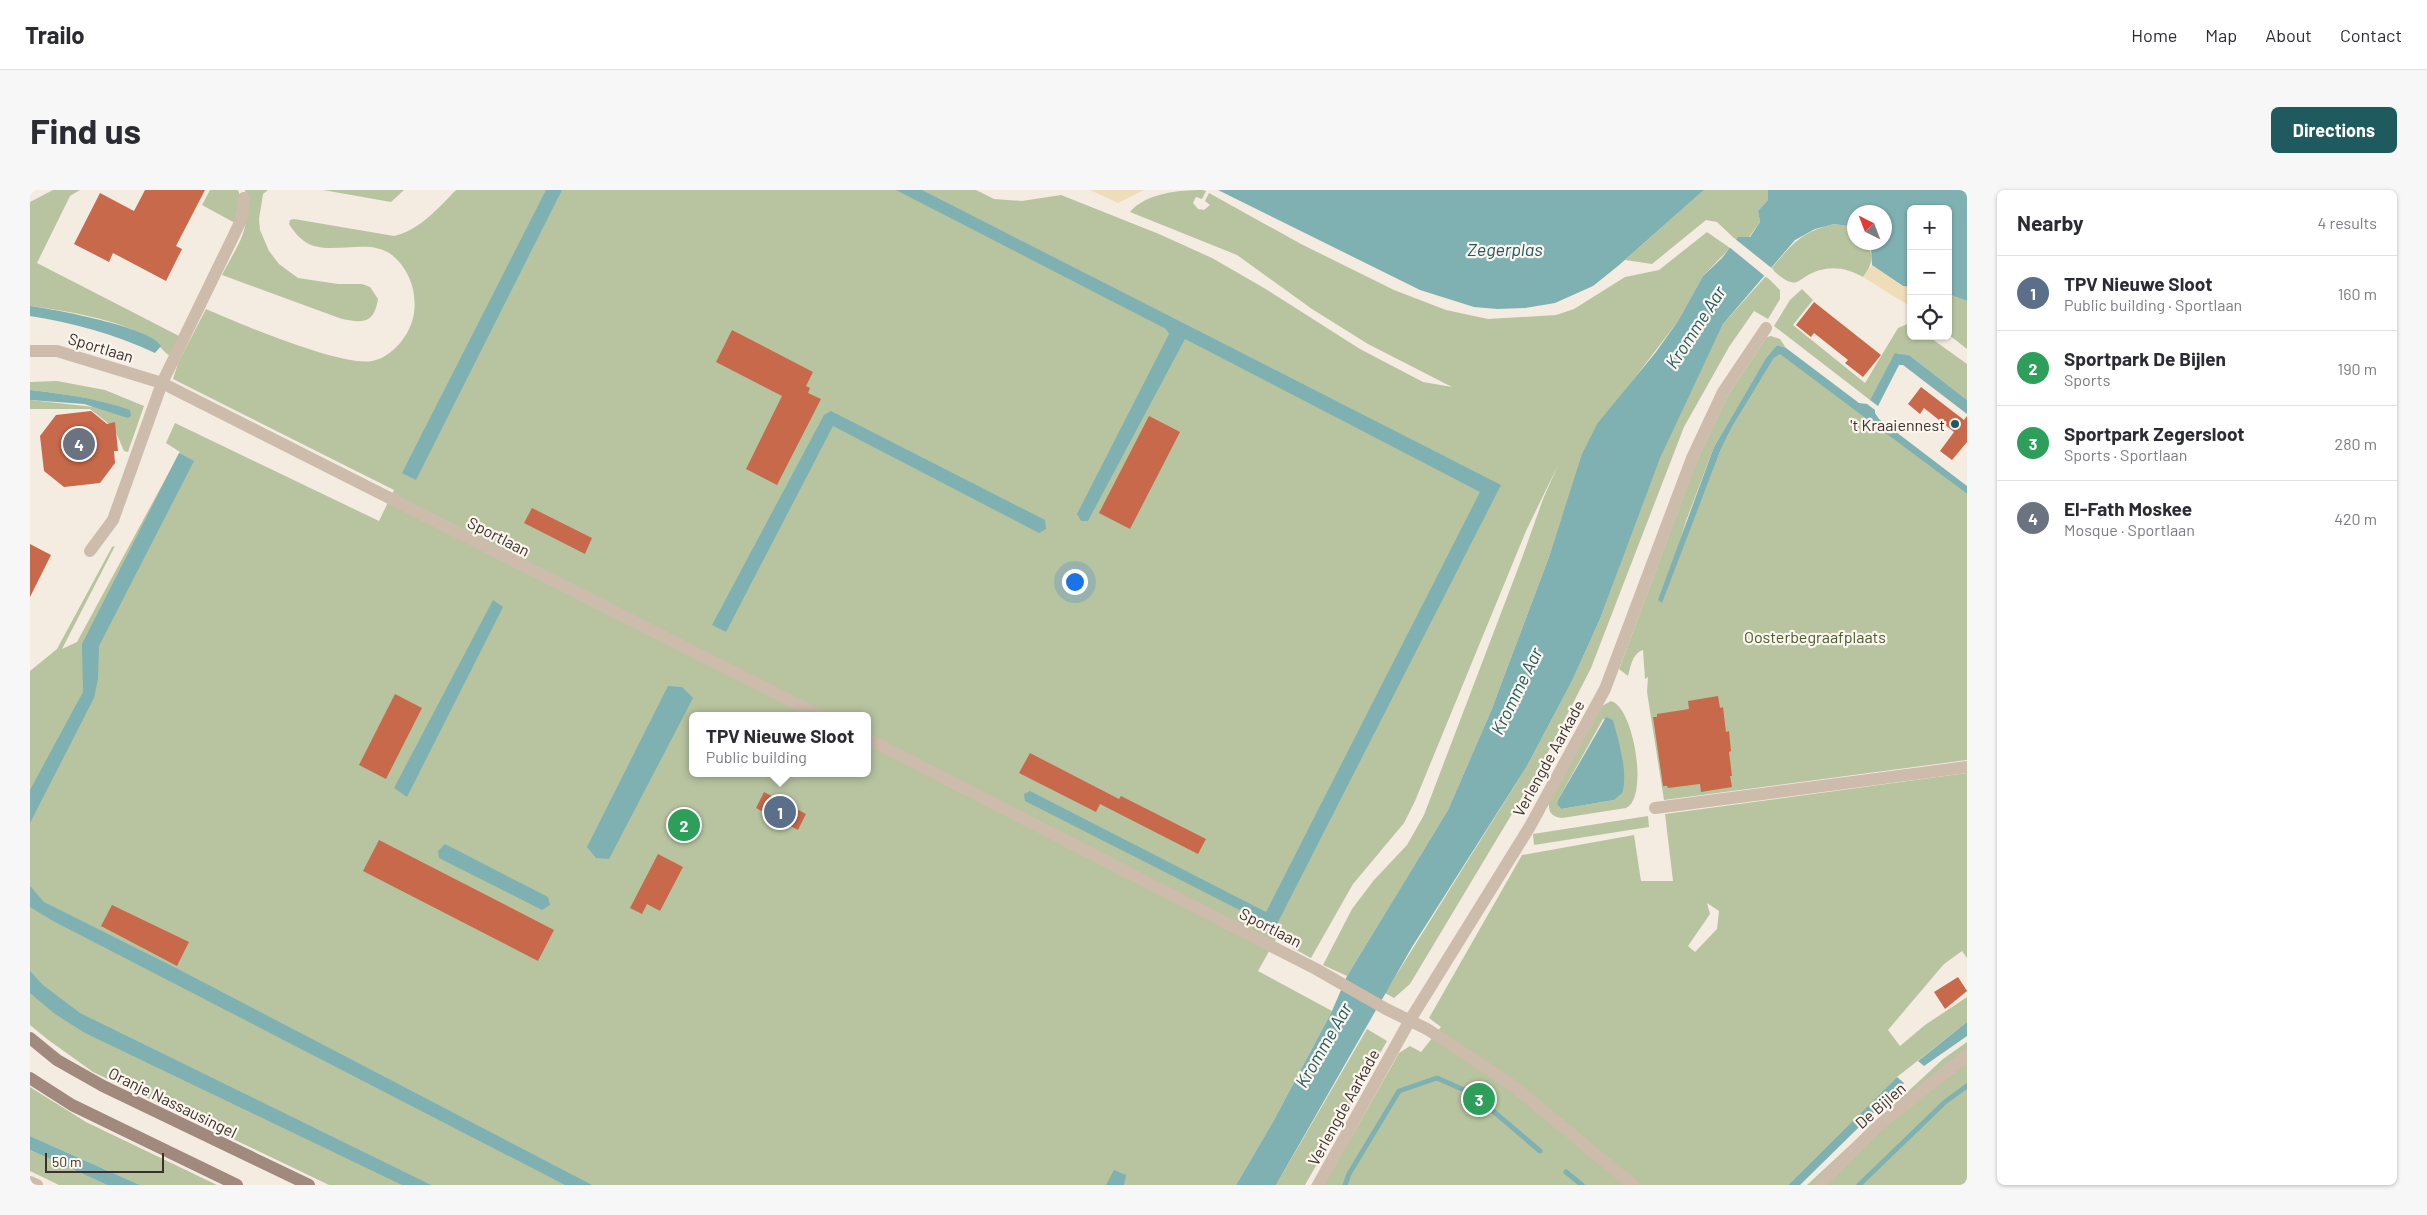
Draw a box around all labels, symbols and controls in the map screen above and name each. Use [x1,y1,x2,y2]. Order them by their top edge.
text: Trailo [25,20,85,49]
text: Home [2131,24,2177,46]
text: Map [2205,24,2237,46]
text: About [2265,24,2312,46]
text: Contact [2340,24,2402,46]
button: Directions [2271,107,2397,153]
text: Find us [30,109,141,151]
north arrow [1847,205,1892,250]
map controls [1907,205,1952,340]
button: + [1907,205,1952,250]
text: Nearby [2017,210,2083,235]
text: 4 results [2317,213,2377,232]
water label: Zegerplas [1467,238,1543,260]
button: − [1907,250,1952,295]
text: TPV Nieuwe Sloot [2064,272,2212,295]
water label: Kromme Aar [1660,281,1730,372]
text: 1 [2030,284,2036,303]
text: 160 m [2338,284,2377,303]
button: locate [1907,295,1952,340]
text: Public building · Sportlaan [2064,295,2242,314]
street label: Sportlaan [66,328,136,366]
text: Sportpark De Bijlen [2064,347,2226,370]
text: 2 [2029,359,2037,378]
text: 190 m [2338,359,2377,378]
text: Sports [2064,370,2110,389]
place label: 't Kraaiennest [1850,415,1945,434]
marker: 't Kraaiennest [1949,418,1961,430]
text: Sportpark Zegersloot [2064,422,2245,445]
pin: 4 [63,425,95,463]
text: 3 [2029,434,2037,453]
text: 280 m [2335,434,2377,453]
text: Sports · Sportlaan [2064,445,2187,464]
text: El-Fath Moskee [2064,497,2192,520]
text: 4 [2028,509,2038,528]
text: 420 m [2334,509,2377,528]
street label: Sportlaan [465,512,533,560]
text: Mosque · Sportlaan [2064,520,2195,539]
your location [1062,569,1088,595]
park label: Oosterbegraafplaats [1744,627,1886,646]
water label: Kromme Aar [1485,643,1547,738]
street label: Verlengde Aarkade [1508,697,1588,819]
popup [689,712,871,777]
text: TPV Nieuwe Sloot [706,724,854,747]
text: Public building [706,747,807,766]
pin: 1 [764,793,796,831]
pin: 2 [668,806,700,844]
street label: Sportlaan [1237,903,1305,951]
water label: Kromme Aar [1290,998,1356,1091]
street label: Verlengde Aarkade [1303,1046,1383,1168]
street label: Oranje Nassausingel [106,1063,240,1141]
street label: De Bijlen [1851,1078,1909,1132]
pin: 3 [1463,1080,1495,1118]
scale bar [45,1150,164,1173]
text: 50 m [52,1153,81,1170]

